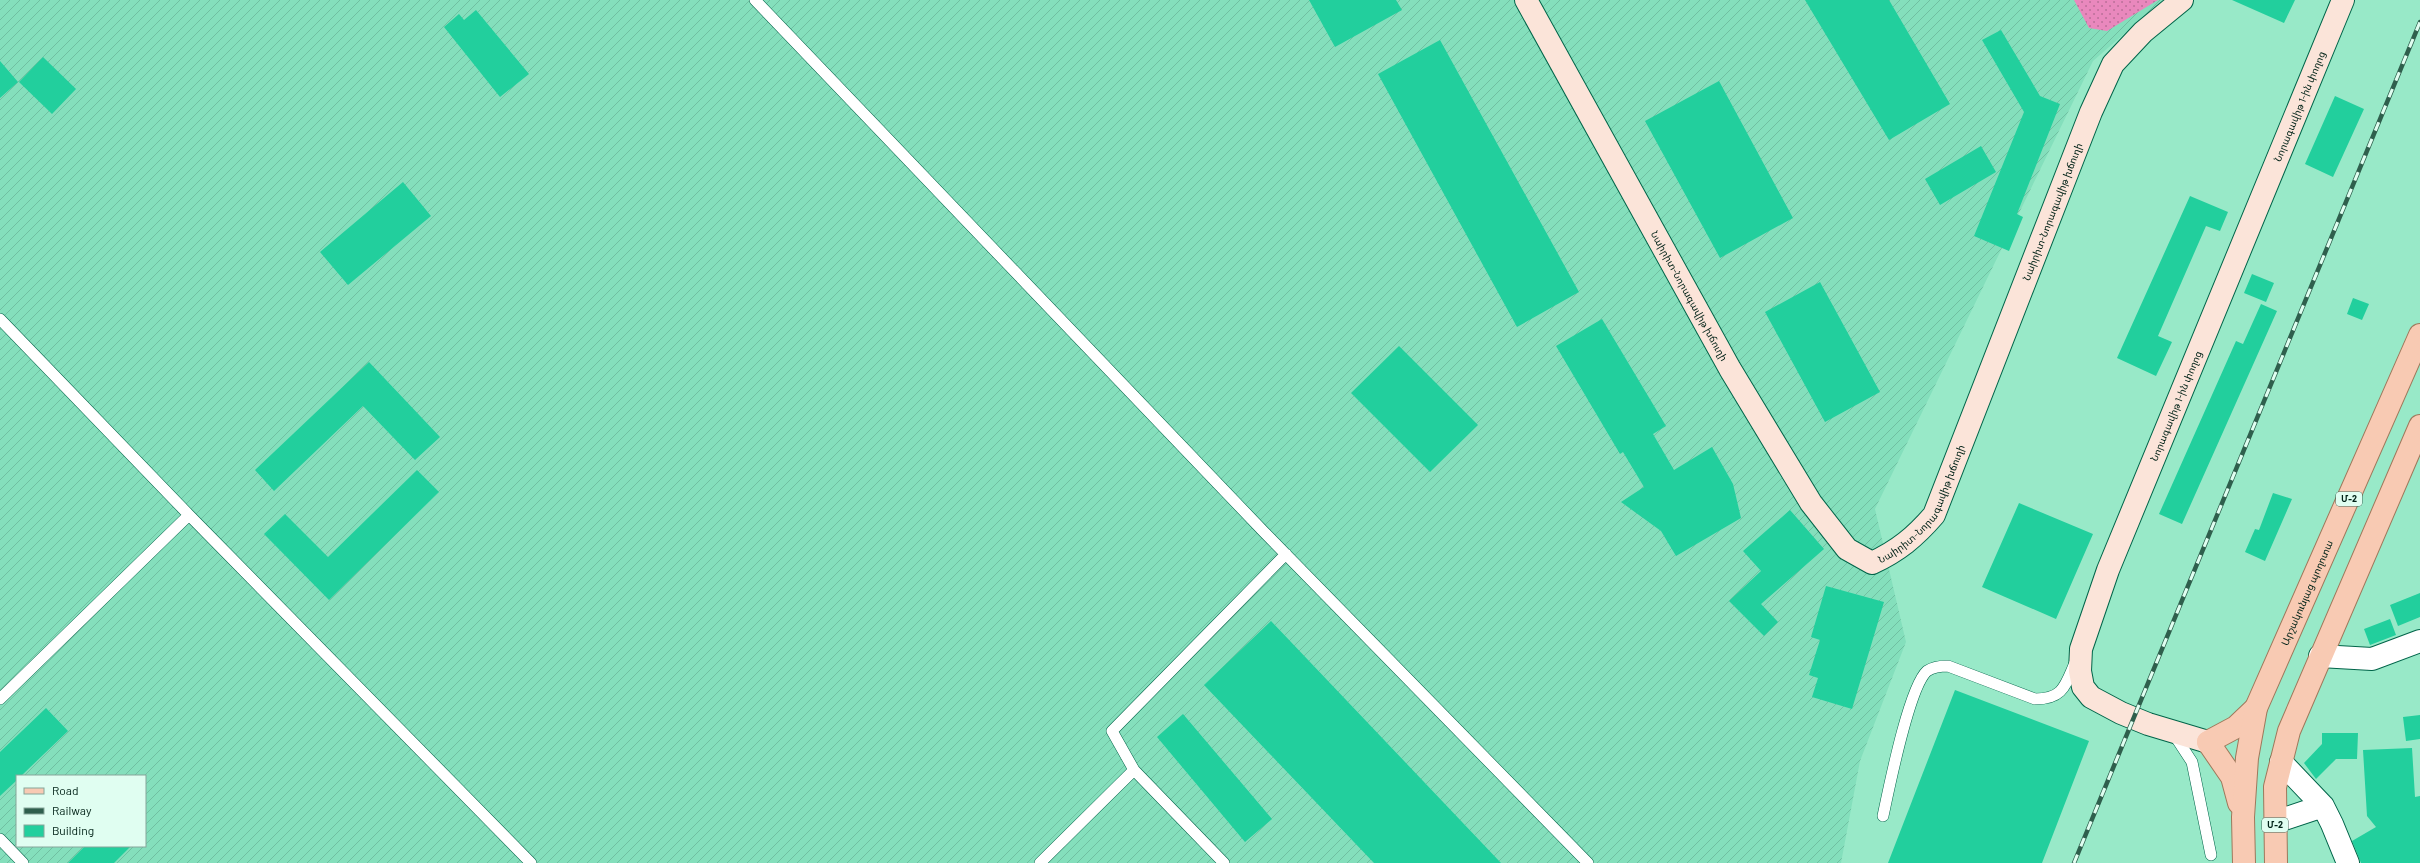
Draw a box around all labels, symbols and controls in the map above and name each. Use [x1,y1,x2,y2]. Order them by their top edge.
street label: Նորագավիթ 1-ին փողոց [2271,49,2327,163]
street label: Նաիրիտ-Նորագավիթ խճուղի [2020,141,2084,282]
street label: Նաիրիտ-Նորագավիթ խճուղի [1649,229,1730,363]
street label: Նորագավիթ 1-ին փողոց [2148,349,2204,463]
street label: Նաիրիտ-Նորագավիթ խճուղի [1876,443,1967,565]
road number: Մ-2 [2336,492,2362,506]
street label: Արշակունյաց պողոտա [2278,538,2335,647]
legend [16,775,146,847]
text: Road [52,783,79,797]
text: Railway [52,803,92,817]
road number: Մ-2 [2262,818,2288,832]
text: Building [52,823,94,837]

